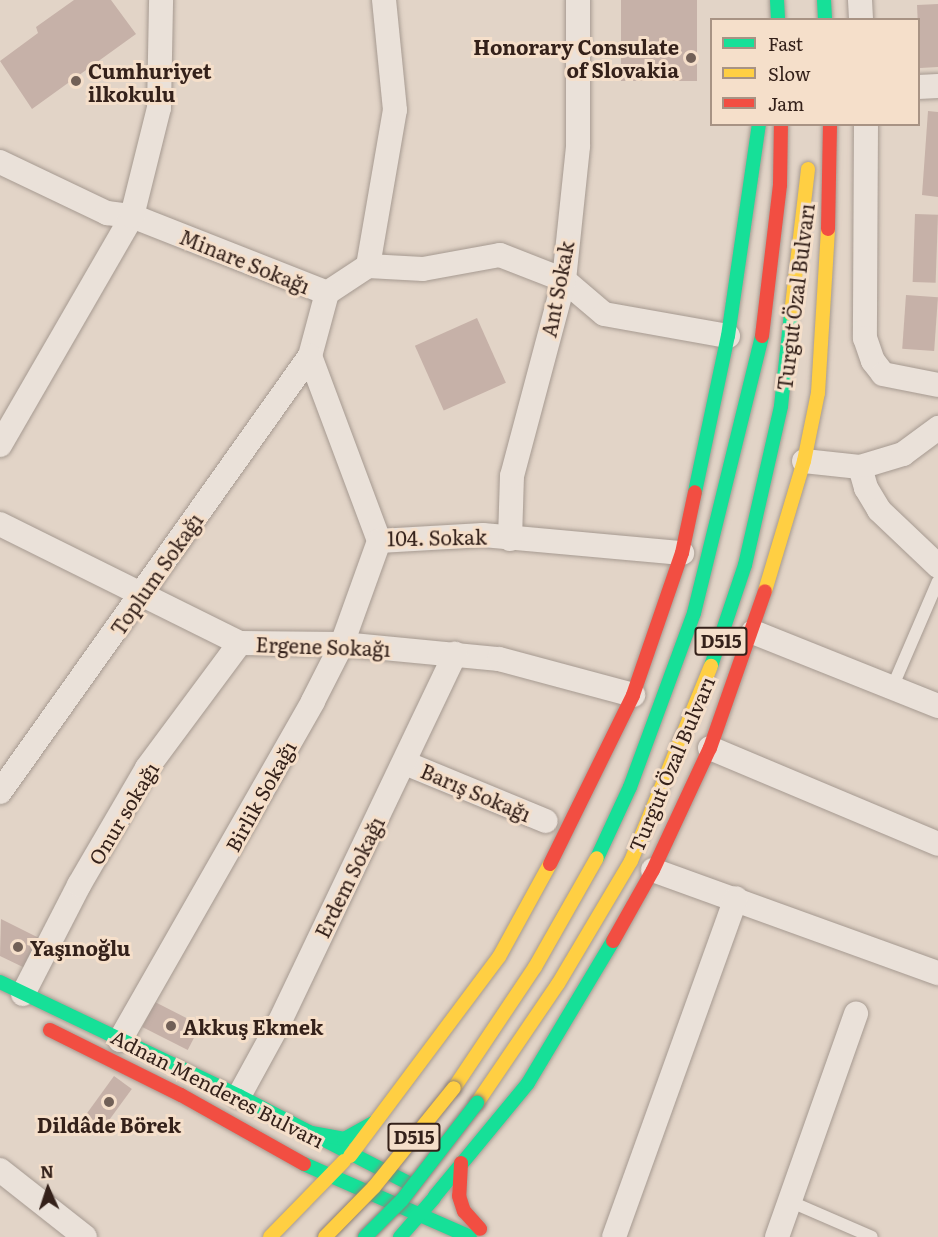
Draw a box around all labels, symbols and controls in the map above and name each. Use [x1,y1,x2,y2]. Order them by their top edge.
legend [710,18,920,126]
text: Fast [768,30,803,57]
place label: Honorary Consulate of Slovakia [473,34,679,81]
marker: Honorary Consulate of Slovakia [684,51,698,65]
place label: Cumhuriyet ilkokulu [88,58,211,105]
text: Slow [768,60,810,87]
marker: Cumhuriyet ilkokulu [69,74,83,88]
text: Jam [768,90,804,117]
street label: Turgut Özal Bulvarı [772,202,818,392]
street label: Minare Sokağı [176,224,314,298]
street label: Ant Sokak [536,239,578,339]
street label: Toplum Sokağı [105,508,207,640]
street label: 104. Sokak [387,524,487,550]
road number: D515 [694,626,748,656]
street label: Ergene Sokağı [255,632,391,660]
street label: Turgut Özal Bulvarı [623,673,719,855]
street label: Birlik Sokağı [220,737,300,855]
street label: Onur sokağı [83,757,163,869]
street label: Barış Sokağı [417,758,535,826]
street label: Erdem Sokağı [309,813,389,941]
place label: Yaşınoğlu [30,935,130,959]
marker: Yaşınoğlu [11,940,25,954]
place label: Akkuş Ekmek [183,1014,323,1038]
marker: Akkuş Ekmek [164,1019,178,1033]
street label: Adnan Menderes Bulvarı [108,1024,328,1152]
marker: Dildâde Börek [102,1095,116,1109]
place label: Dildâde Börek [37,1112,181,1136]
road number: D515 [387,1122,441,1152]
north arrow [18,1159,78,1219]
text: N [40,1159,54,1183]

